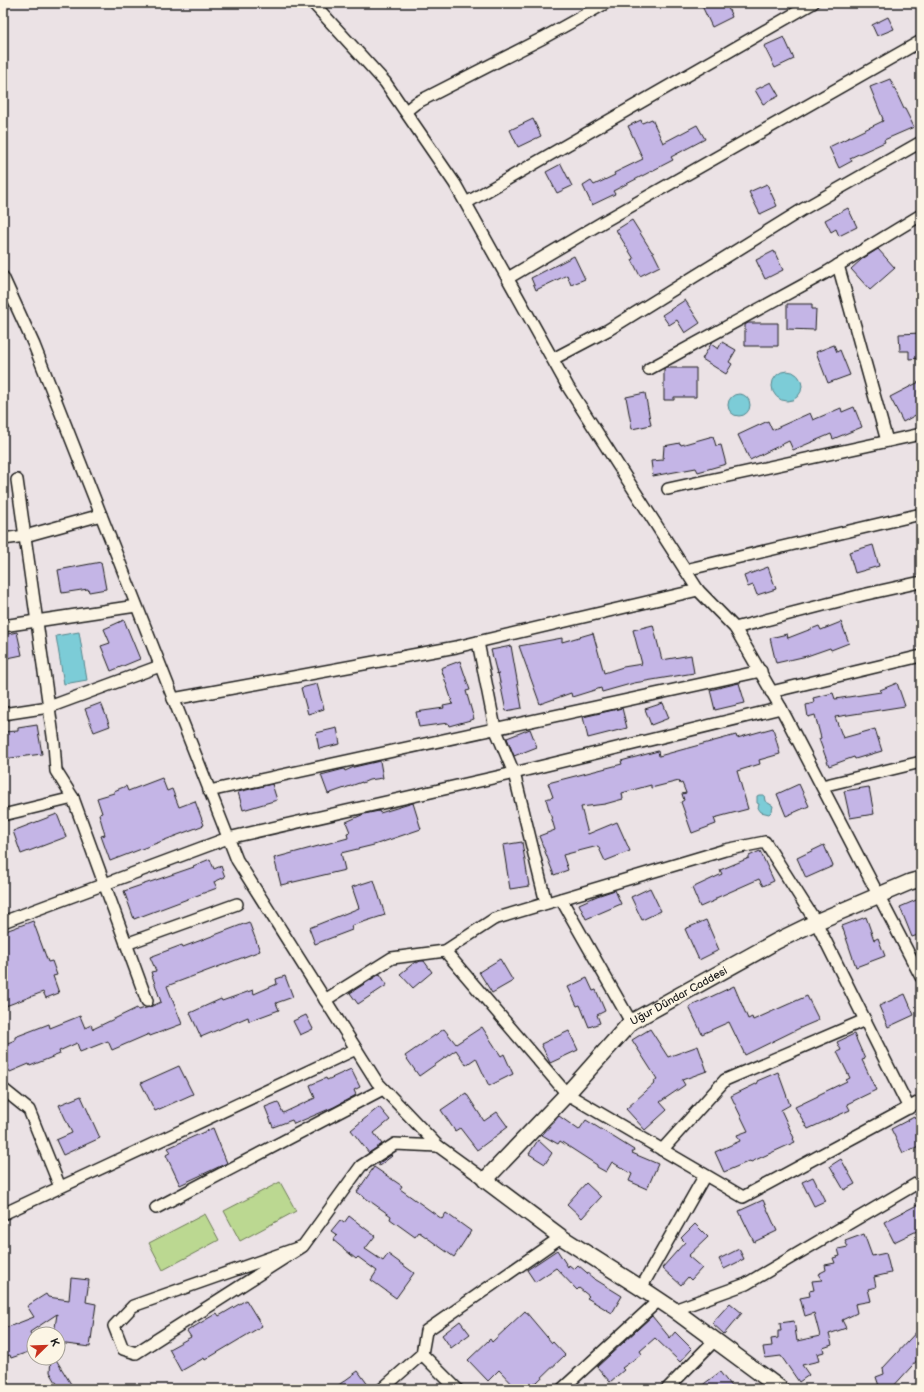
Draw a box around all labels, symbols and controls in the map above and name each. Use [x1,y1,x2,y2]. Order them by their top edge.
street label: Uğur Dündar Caddesi [628,964,729,1028]
north arrow [26,1326,66,1366]
text: K [47,1336,62,1349]

